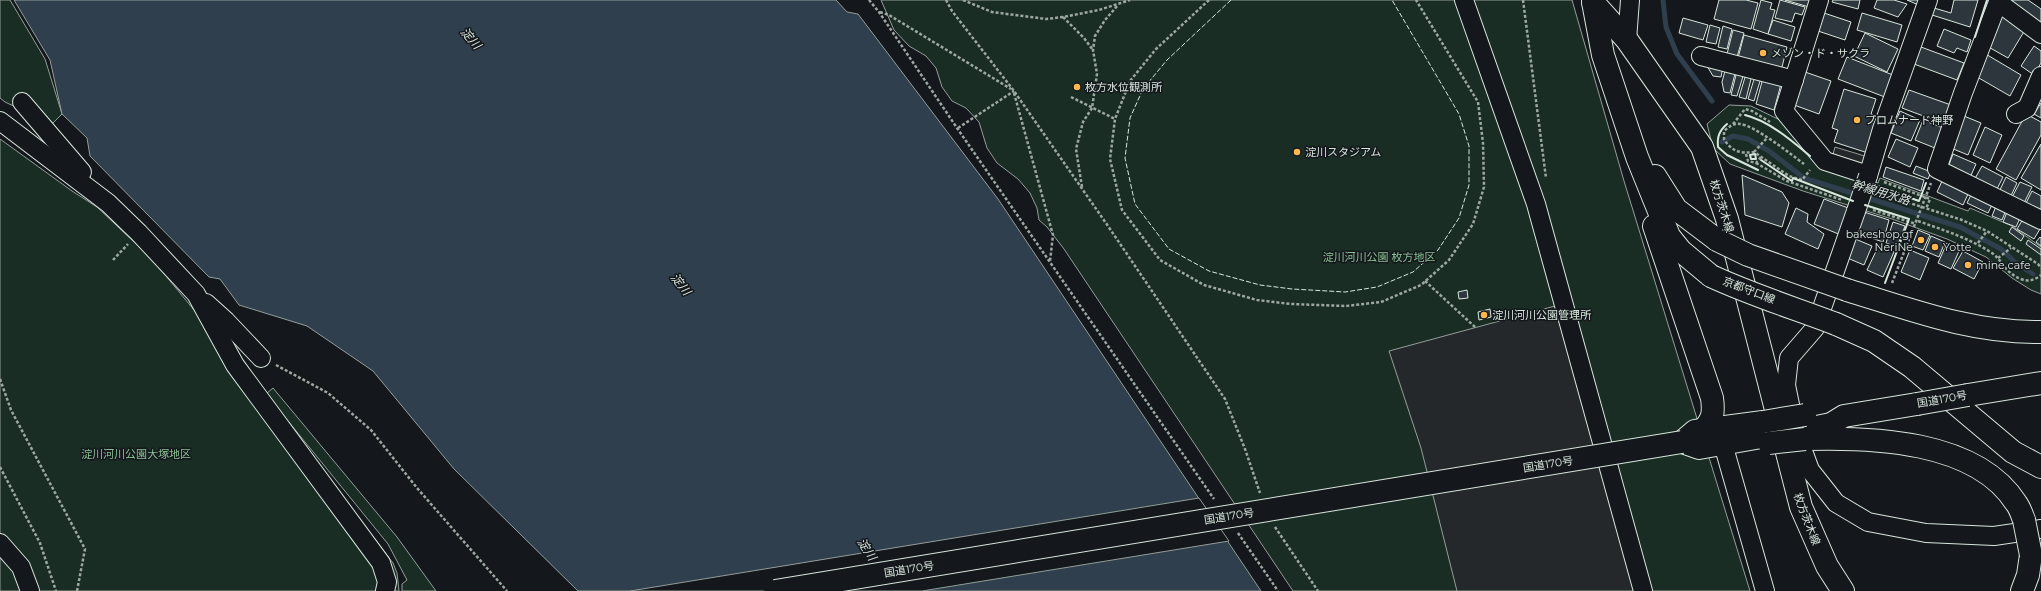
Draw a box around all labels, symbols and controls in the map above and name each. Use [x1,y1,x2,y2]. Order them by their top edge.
water label: 淀川 [457,24,486,53]
place label: メゾン・ド・サクラ [1771,46,1870,60]
marker: メゾン・ド・サクラ [1758,48,1768,58]
place label: 枚方水位観測所 [1085,80,1163,94]
marker: 枚方水位観測所 [1072,82,1082,92]
place label: プロムナード神野 [1865,113,1953,127]
marker: プロムナード神野 [1852,115,1862,125]
place label: 淀川スタジアム [1305,145,1381,159]
marker: 淀川スタジアム [1292,147,1302,157]
water label: 幹線用水路 [1850,176,1913,208]
street label: 枚方茨木線 [1707,178,1737,234]
place label: bakeshop.gf NeriNe [1846,227,1914,254]
marker: bakeshop.gf NeriNe [1916,235,1926,245]
place label: Yotte [1943,240,1972,254]
marker: Yotte [1930,242,1940,252]
park label: 淀川河川公園 枚方地区 [1323,250,1435,264]
place label: mine cafe [1976,258,2031,272]
marker: mine cafe [1963,260,1973,270]
water label: 淀川 [668,270,696,300]
street label: 京都守口線 [1721,274,1777,306]
place label: 淀川河川公園管理所 [1492,308,1592,322]
marker: 淀川河川公園管理所 [1479,310,1489,320]
street label: 国道170号 [1916,388,1968,410]
park label: 淀川河川公園大塚地区 [81,447,191,461]
street label: 国道170号 [1522,453,1574,475]
street label: 枚方茨木線 [1791,491,1823,547]
street label: 国道170号 [1203,505,1255,527]
water label: 淀川 [854,535,881,565]
street label: 国道170号 [883,558,935,580]

